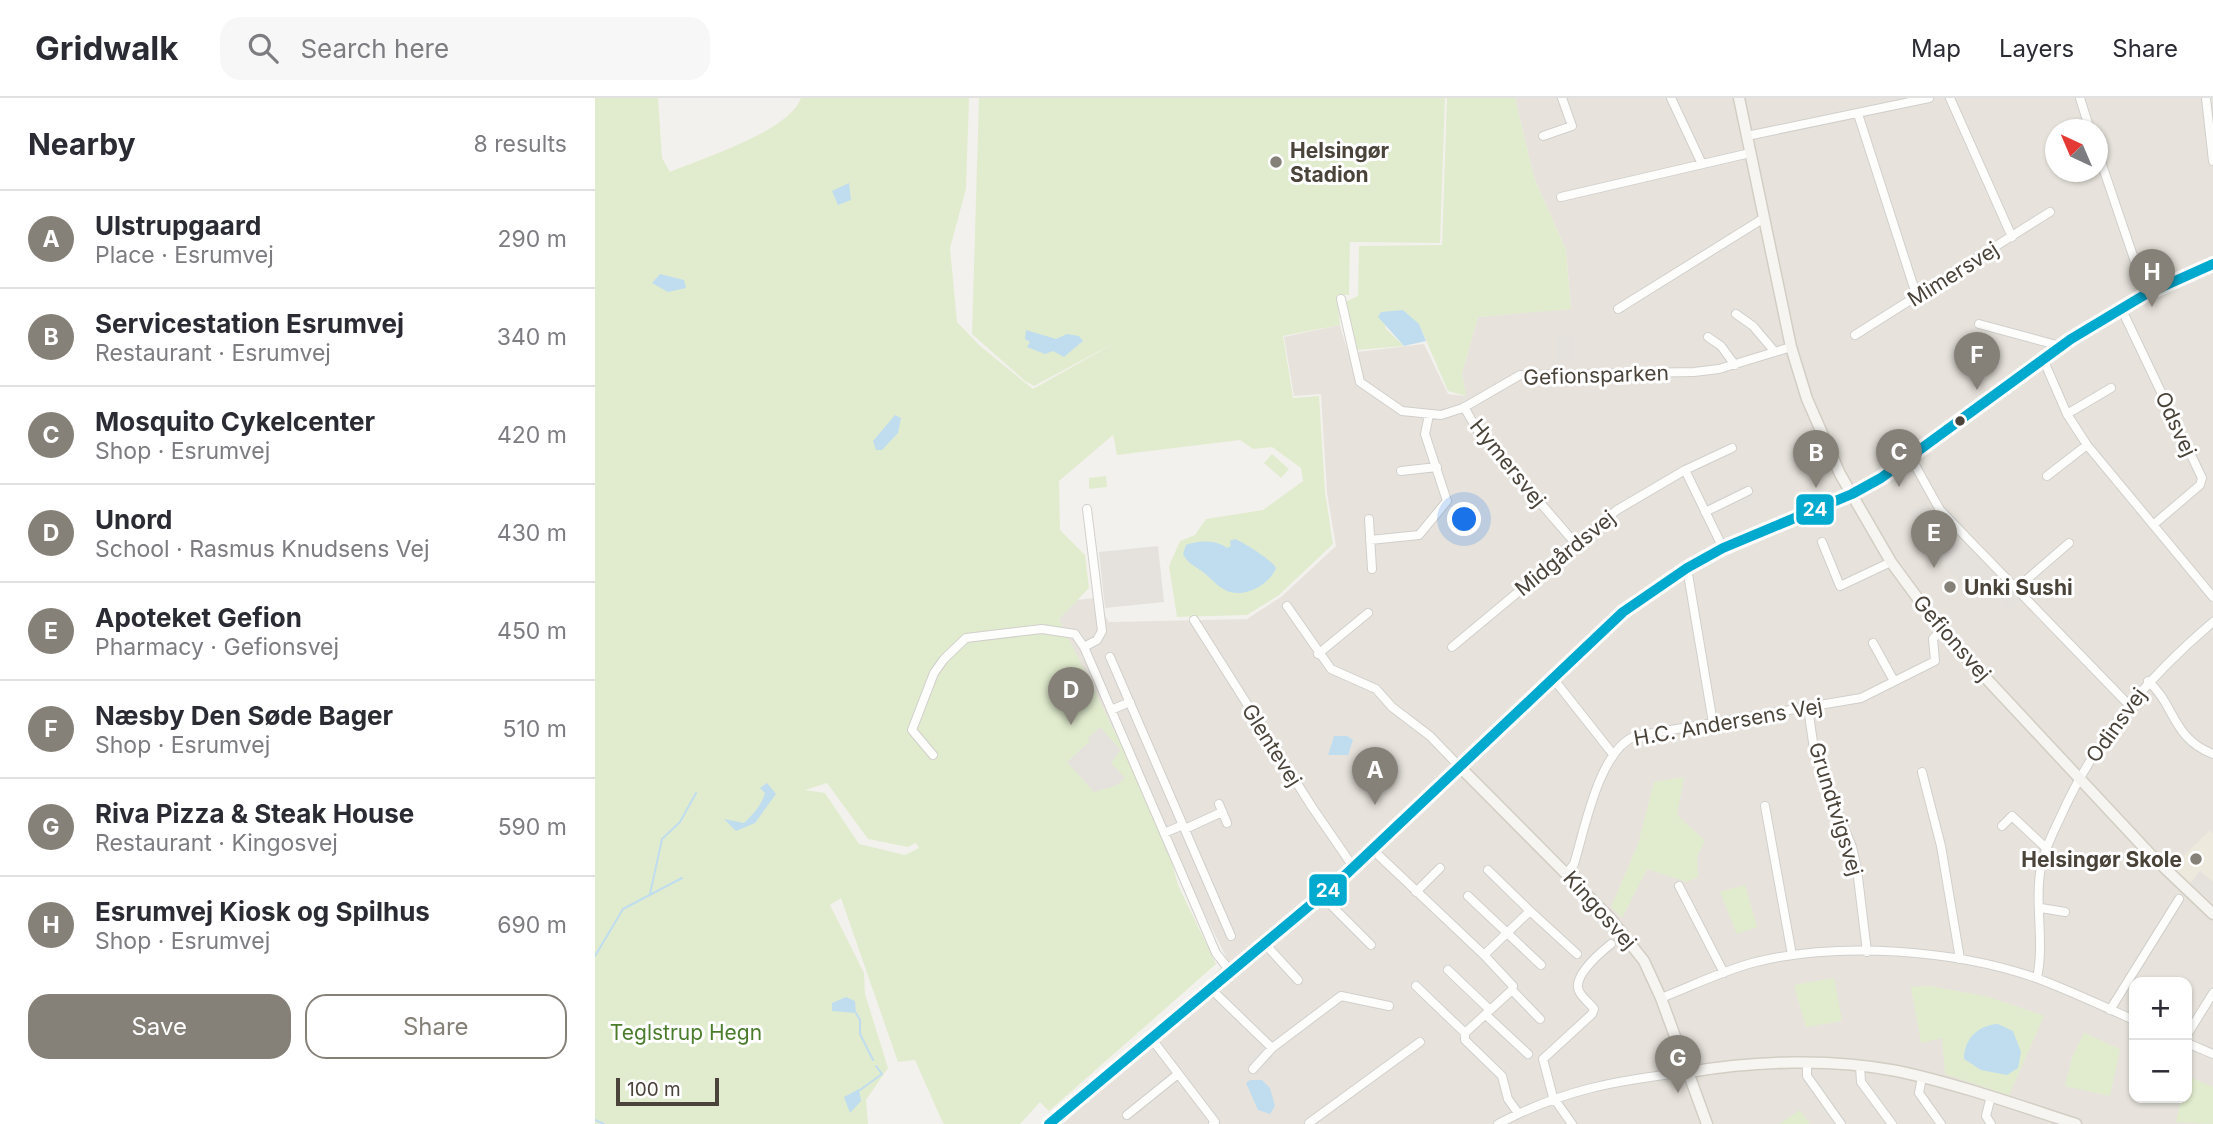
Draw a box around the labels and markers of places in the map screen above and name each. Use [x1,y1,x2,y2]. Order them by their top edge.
place label: Helsingør Stadion [1290,138,1390,187]
marker: Helsingør Stadion [1268,154,1284,170]
pin: H [2129,249,2175,307]
pin: F [1954,332,2000,390]
unlabelled marker [1953,414,1967,428]
pin: C [1876,429,1922,487]
pin: B [1793,430,1839,488]
pin: E [1911,510,1957,568]
place label: Unki Sushi [1964,575,2073,600]
marker: Unki Sushi [1942,579,1958,595]
pin: D [1048,667,1094,725]
pin: A [1352,747,1398,805]
place label: Helsingør Skole [2021,847,2182,872]
marker: Helsingør Skole [2188,851,2204,867]
pin: G [1655,1035,1701,1093]

